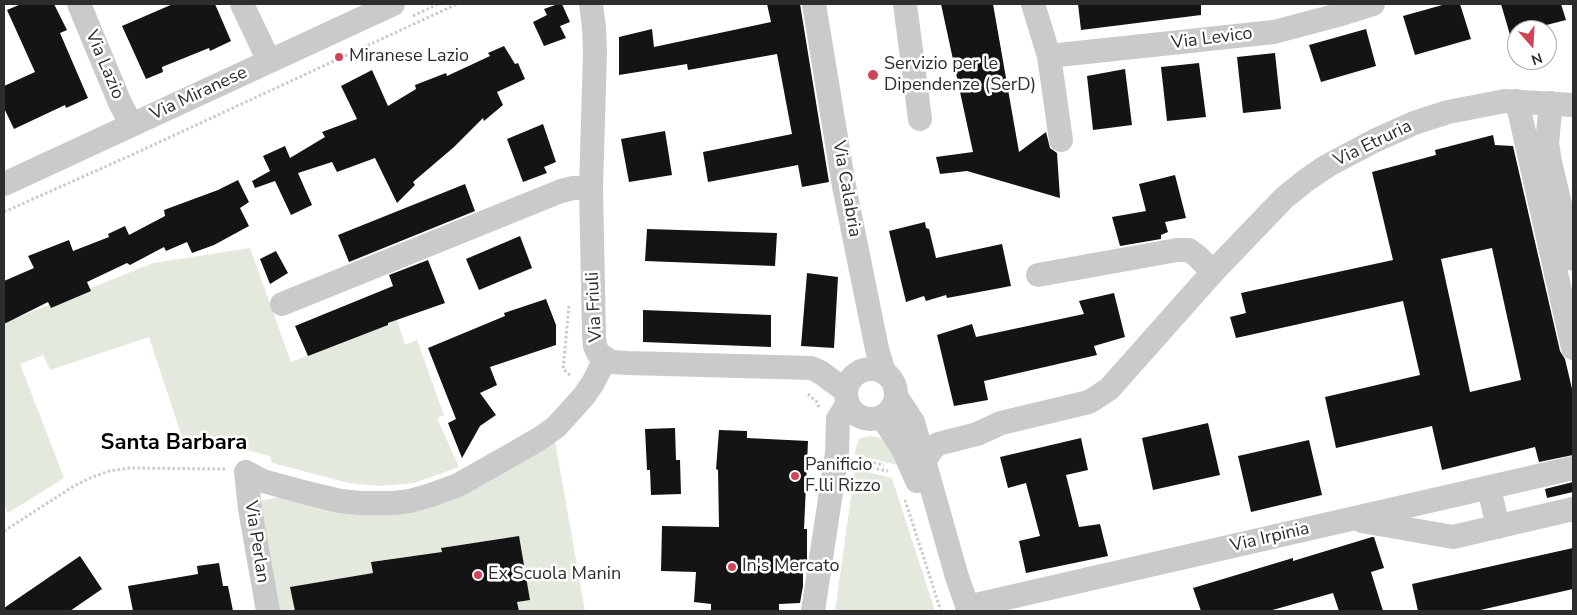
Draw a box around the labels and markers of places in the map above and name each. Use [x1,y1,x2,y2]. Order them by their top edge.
place label: Miranese Lazio [349,46,469,68]
marker: Miranese Lazio [333,51,345,63]
place label: Servizio per le Dipendenze (SerD) [884,54,1036,96]
marker: Servizio per le Dipendenze (SerD) [866,68,880,82]
place label: Panificio F.lli Rizzo [805,455,881,498]
marker: Panificio F.lli Rizzo [789,470,801,482]
place label: In's Mercato [742,556,839,578]
marker: In's Mercato [726,561,738,573]
place label: Ex Scuola Manin [488,564,621,586]
marker: Ex Scuola Manin [472,569,484,581]

